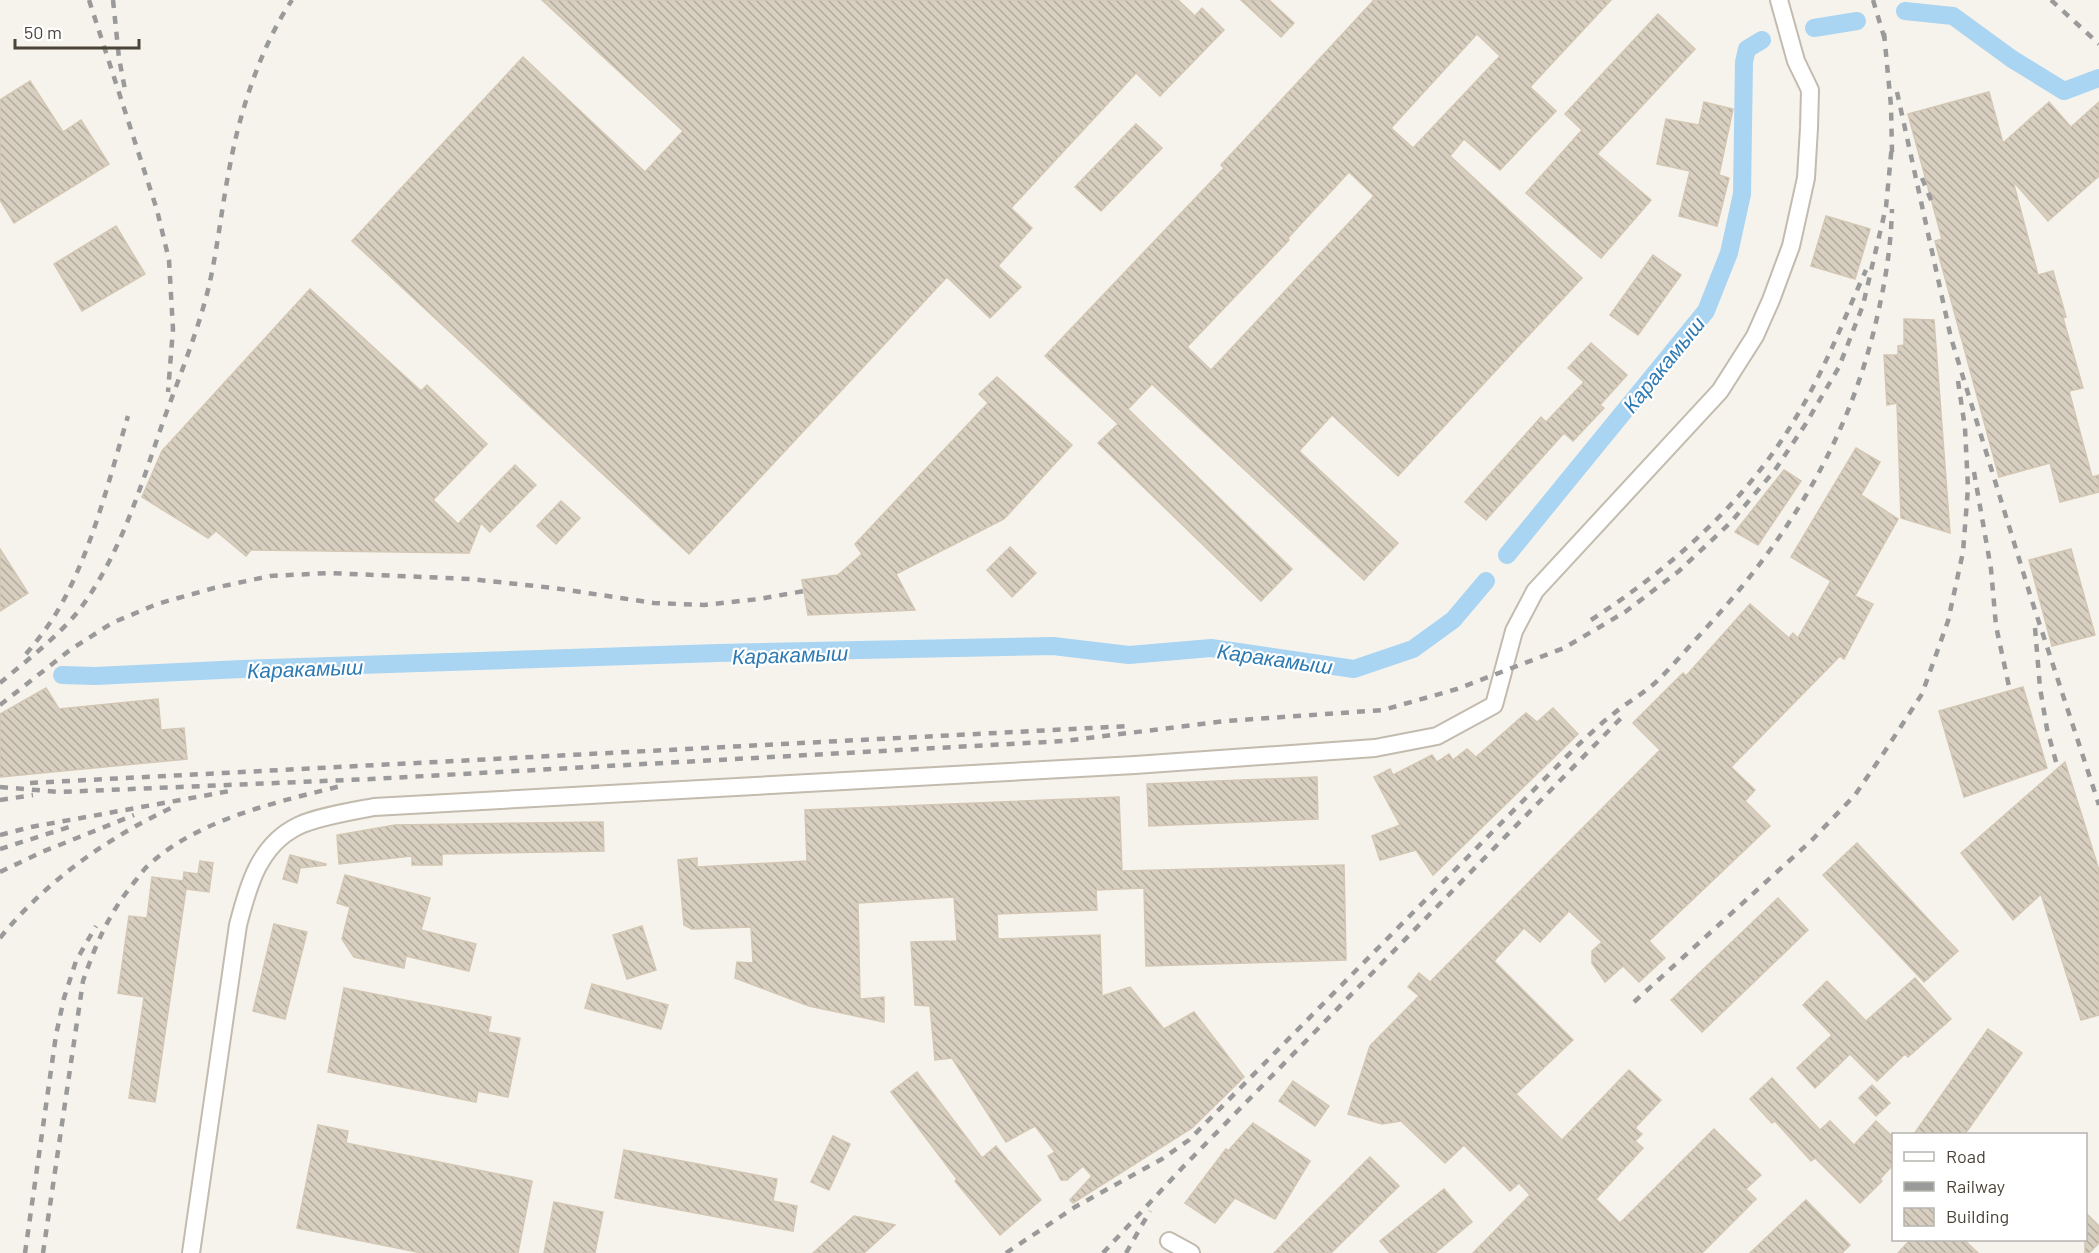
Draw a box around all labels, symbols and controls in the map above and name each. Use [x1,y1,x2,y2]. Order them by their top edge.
scale bar [15,12,140,50]
text: 50 m [24,21,62,43]
water label: Каракамыш [1617,311,1710,417]
water label: Каракамыш [1216,638,1335,679]
water label: Каракамыш [731,639,849,669]
water label: Каракамыш [246,653,364,683]
legend [1892,1133,2087,1241]
text: Road [1946,1145,1986,1167]
text: Railway [1946,1175,2005,1197]
text: Building [1946,1205,2009,1227]

